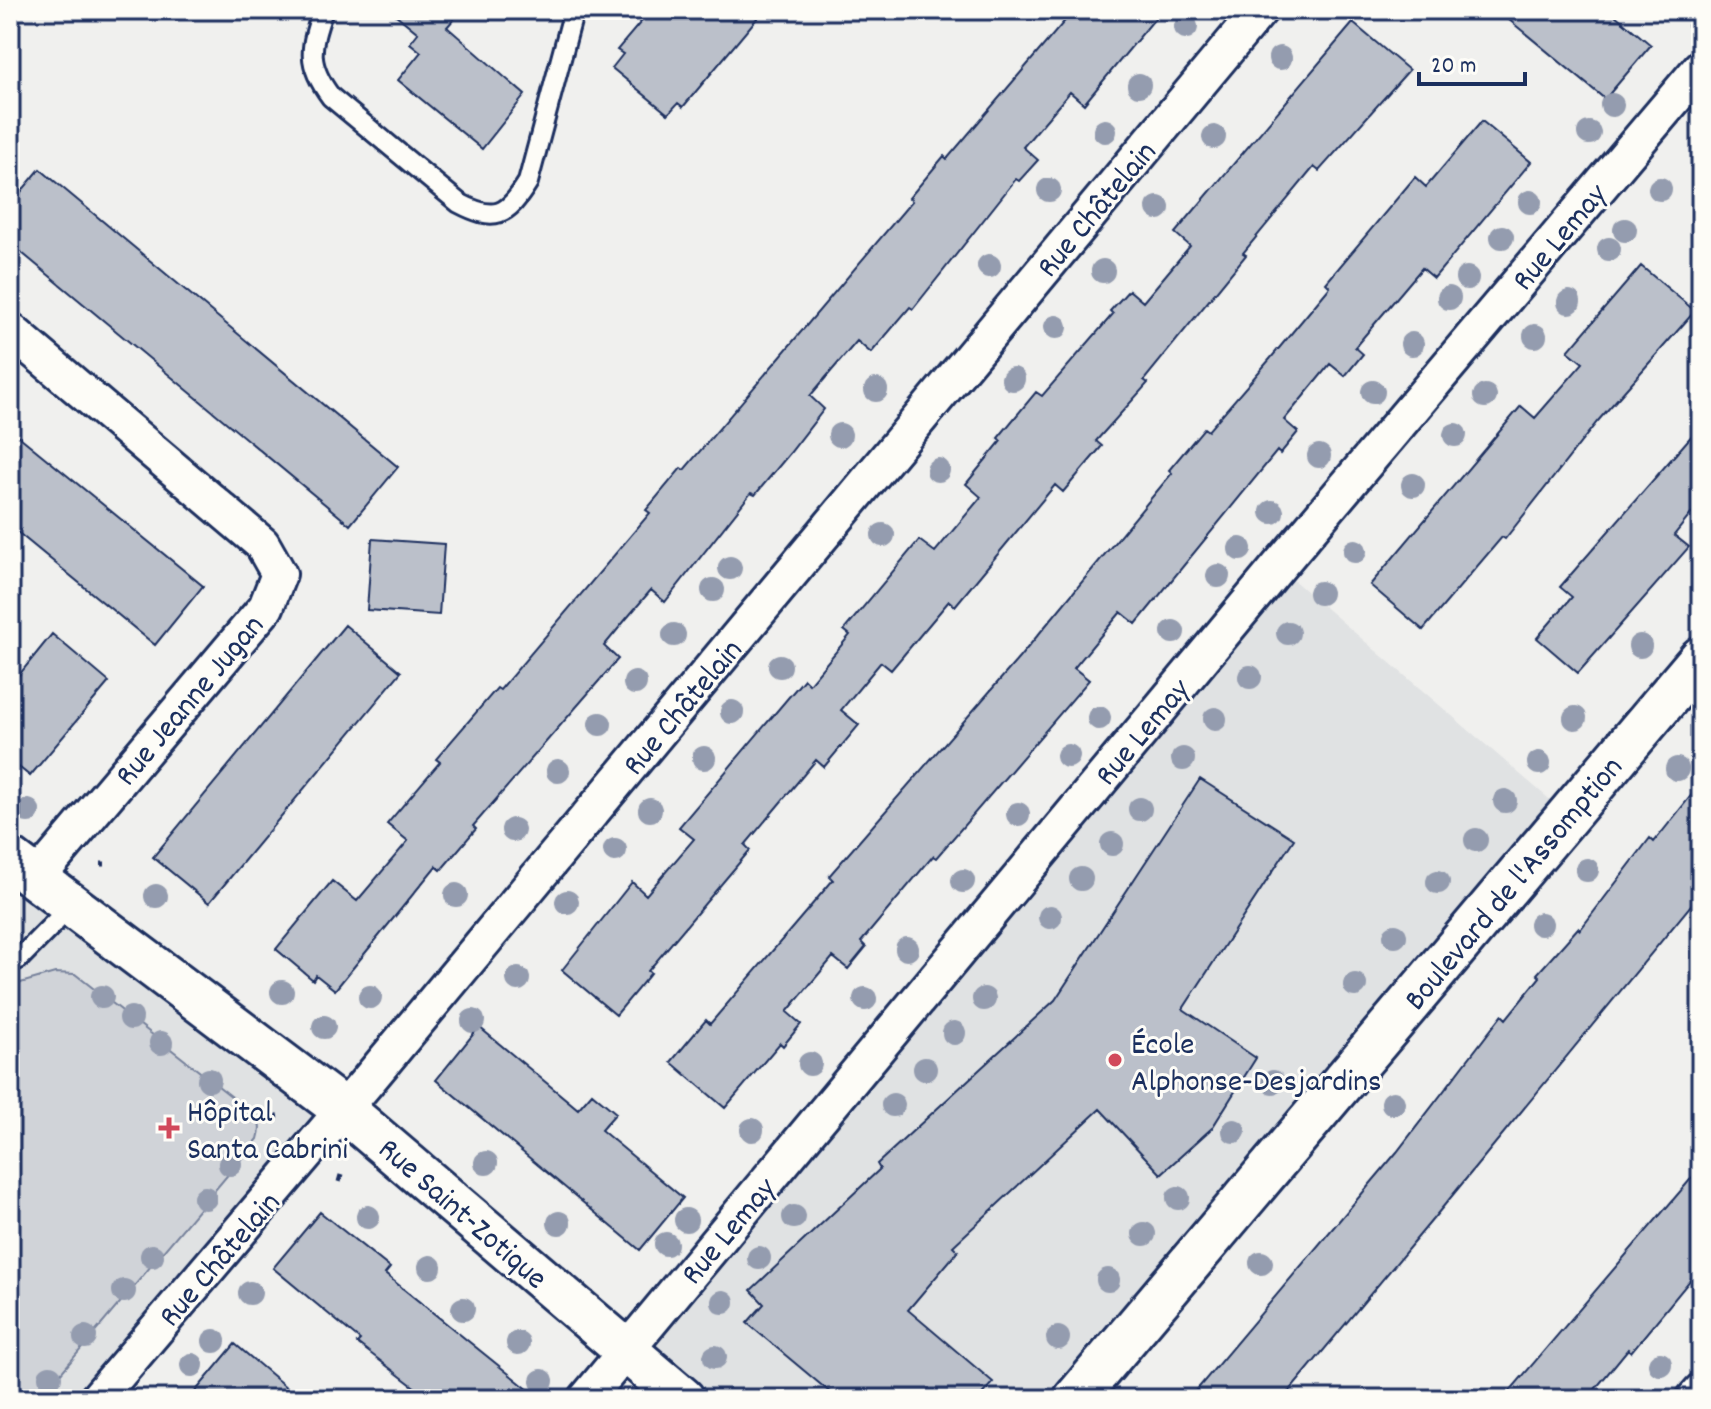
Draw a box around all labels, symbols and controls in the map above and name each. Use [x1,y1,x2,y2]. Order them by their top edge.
scale bar [1419,36,1525,86]
text: 20 m [1431,50,1477,84]
street label: Rue Châtelain [1028,133,1170,290]
street label: Rue Lemay [1503,175,1621,303]
street label: Rue Jeanne Jugan [106,606,278,798]
street label: Rue Châtelain [614,631,756,788]
street label: Rue Lemay [1086,670,1204,798]
street label: Boulevard de l'Assomption [1395,748,1636,1023]
place label: École Alphonse-Desjardins [1131,1024,1381,1107]
marker: École Alphonse-Desjardins [1106,1051,1124,1069]
place label: Hôpital Santa Cabrini [187,1092,348,1175]
marker: Hôpital Santa Cabrini [158,1117,180,1139]
street label: Rue Saint-Zotique [366,1129,556,1302]
street label: Rue Lemay [672,1169,790,1297]
street label: Rue Châtelain [150,1183,294,1339]

